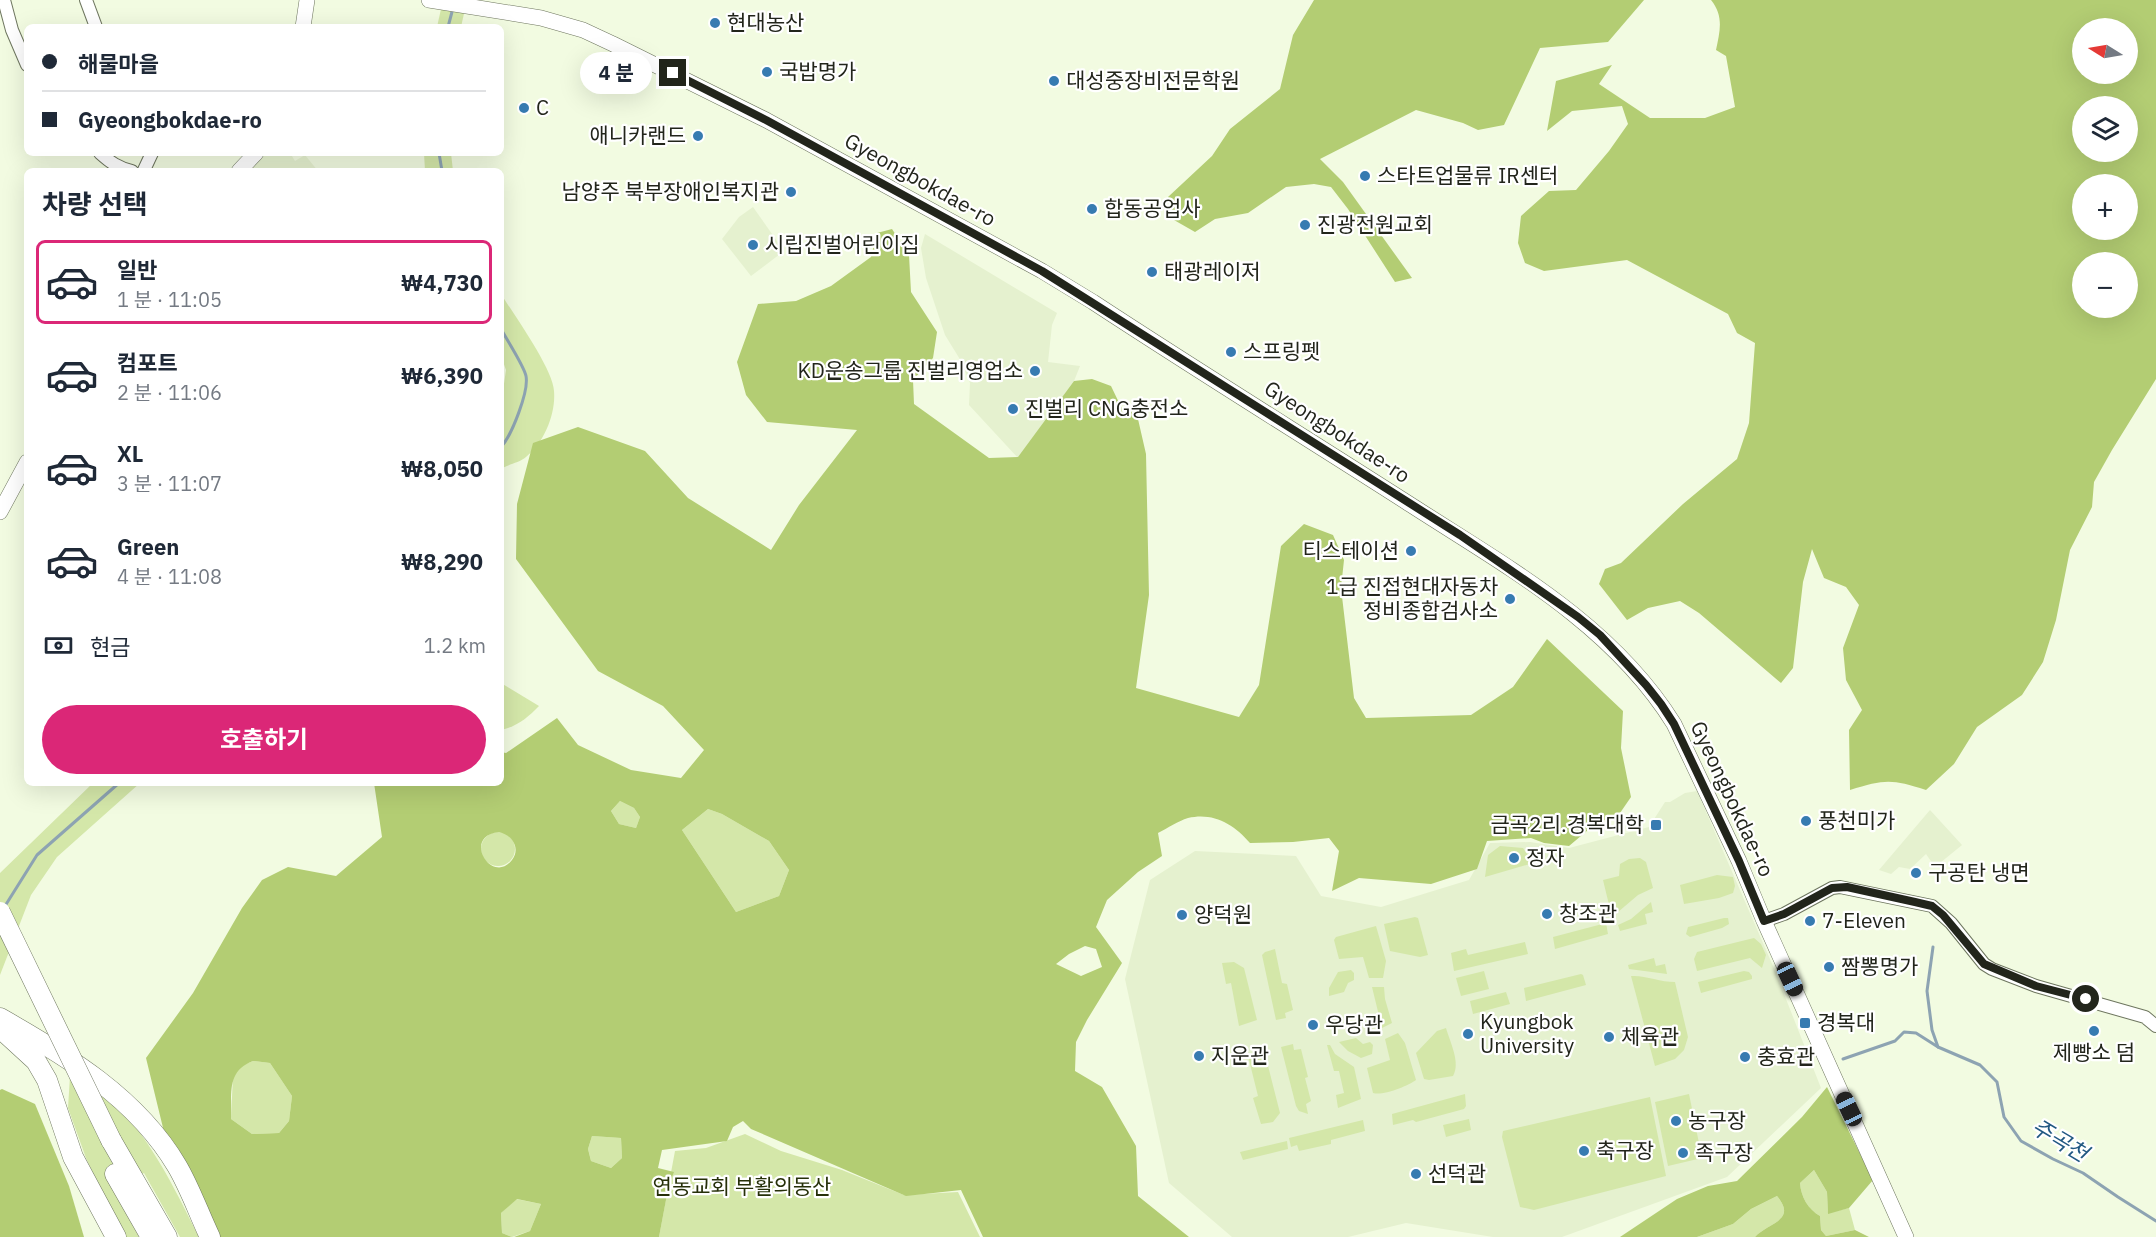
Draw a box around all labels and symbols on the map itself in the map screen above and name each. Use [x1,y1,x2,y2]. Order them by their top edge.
place label: 현대농산 [727,8,804,36]
marker: 현대농산 [708,16,722,30]
north arrow [2072,18,2138,84]
callout: 4 분 [580,52,652,94]
place label: 국밥명가 [779,57,856,85]
route end [659,59,686,86]
marker: 국밥명가 [760,65,774,79]
place label: 대성중장비전문학원 [1066,66,1240,94]
marker: 대성중장비전문학원 [1047,74,1061,88]
place label: C [536,93,549,121]
marker: C [517,101,531,115]
place label: 애니카랜드 [589,121,686,149]
street label: Gyeongbokdae-ro [840,126,1001,232]
marker: 애니카랜드 [691,129,705,143]
place label: 스타트업물류 IR센터 [1377,161,1558,189]
marker: 스타트업물류 IR센터 [1358,169,1372,183]
place label: 남양주 북부장애인복지관 [562,177,779,205]
marker: 남양주 북부장애인복지관 [784,185,798,199]
place label: 합동공업사 [1104,194,1201,222]
marker: 합동공업사 [1085,202,1099,216]
place label: 진광전원교회 [1317,210,1433,238]
marker: 진광전원교회 [1298,218,1312,232]
place label: 시립진벌어린이집 [765,230,920,258]
marker: 시립진벌어린이집 [746,238,760,252]
place label: 태광레이저 [1164,257,1261,285]
marker: 태광레이저 [1145,265,1159,279]
place label: 스프링펫 [1243,337,1320,365]
marker: 스프링펫 [1224,345,1238,359]
place label: KD운송그룹 진벌리영업소 [797,356,1023,384]
marker: KD운송그룹 진벌리영업소 [1028,364,1042,378]
street label: Gyeongbokdae-ro [1259,373,1416,489]
place label: 진벌리 CNG충전소 [1025,394,1188,422]
marker: 진벌리 CNG충전소 [1006,402,1020,416]
place label: 티스테이션 [1302,536,1399,564]
marker: 티스테이션 [1404,544,1418,558]
place label: 1급 진접현대자동차 정비종합검사소 [1326,572,1498,624]
marker: 1급 진접현대자동차 정비종합검사소 [1503,592,1517,606]
street label: Gyeongbokdae-ro [1685,716,1781,881]
place label: 풍천미가 [1818,806,1895,834]
place label: 금곡2리.경복대학 [1490,810,1644,838]
marker: 풍천미가 [1799,814,1813,828]
marker: 금곡2리.경복대학 [1649,818,1663,832]
place label: 정자 [1526,843,1565,871]
marker: 정자 [1507,851,1521,865]
place label: 구공탄 냉면 [1928,858,2030,886]
marker: 구공탄 냉면 [1909,866,1923,880]
place label: 창조관 [1559,899,1617,927]
place label: 양덕원 [1194,900,1252,928]
place label: 7-Eleven [1822,906,1906,934]
marker: 창조관 [1540,907,1554,921]
marker: 양덕원 [1175,908,1189,922]
marker: 7-Eleven [1803,914,1817,928]
place label: 짬뽕명가 [1841,952,1918,980]
car [1774,959,1806,999]
marker: 짬뽕명가 [1822,960,1836,974]
route start [2072,985,2099,1012]
place label: Kyungbok University [1480,1007,1575,1059]
place label: 경복대 [1817,1008,1875,1036]
place label: 우당관 [1325,1010,1383,1038]
marker: 경복대 [1798,1016,1812,1030]
marker: 우당관 [1306,1018,1320,1032]
place label: 체육관 [1621,1022,1679,1050]
marker: 제빵소 덤 [2087,1024,2101,1038]
marker: Kyungbok University [1461,1027,1475,1041]
marker: 체육관 [1602,1030,1616,1044]
place label: 제빵소 덤 [2053,1038,2135,1066]
place label: 지운관 [1211,1041,1269,1069]
place label: 충효관 [1757,1042,1815,1070]
marker: 지운관 [1192,1049,1206,1063]
marker: 충효관 [1738,1050,1752,1064]
car [1833,1089,1865,1129]
place label: 농구장 [1688,1106,1746,1134]
water label: 주곡천 [2027,1112,2096,1169]
marker: 농구장 [1669,1114,1683,1128]
place label: 축구장 [1596,1136,1654,1164]
place label: 족구장 [1695,1138,1753,1166]
marker: 축구장 [1577,1144,1591,1158]
marker: 족구장 [1676,1146,1690,1160]
place label: 선덕관 [1428,1159,1486,1187]
marker: 선덕관 [1409,1167,1423,1181]
park label: 연동교회 부활의동산 [653,1172,831,1200]

